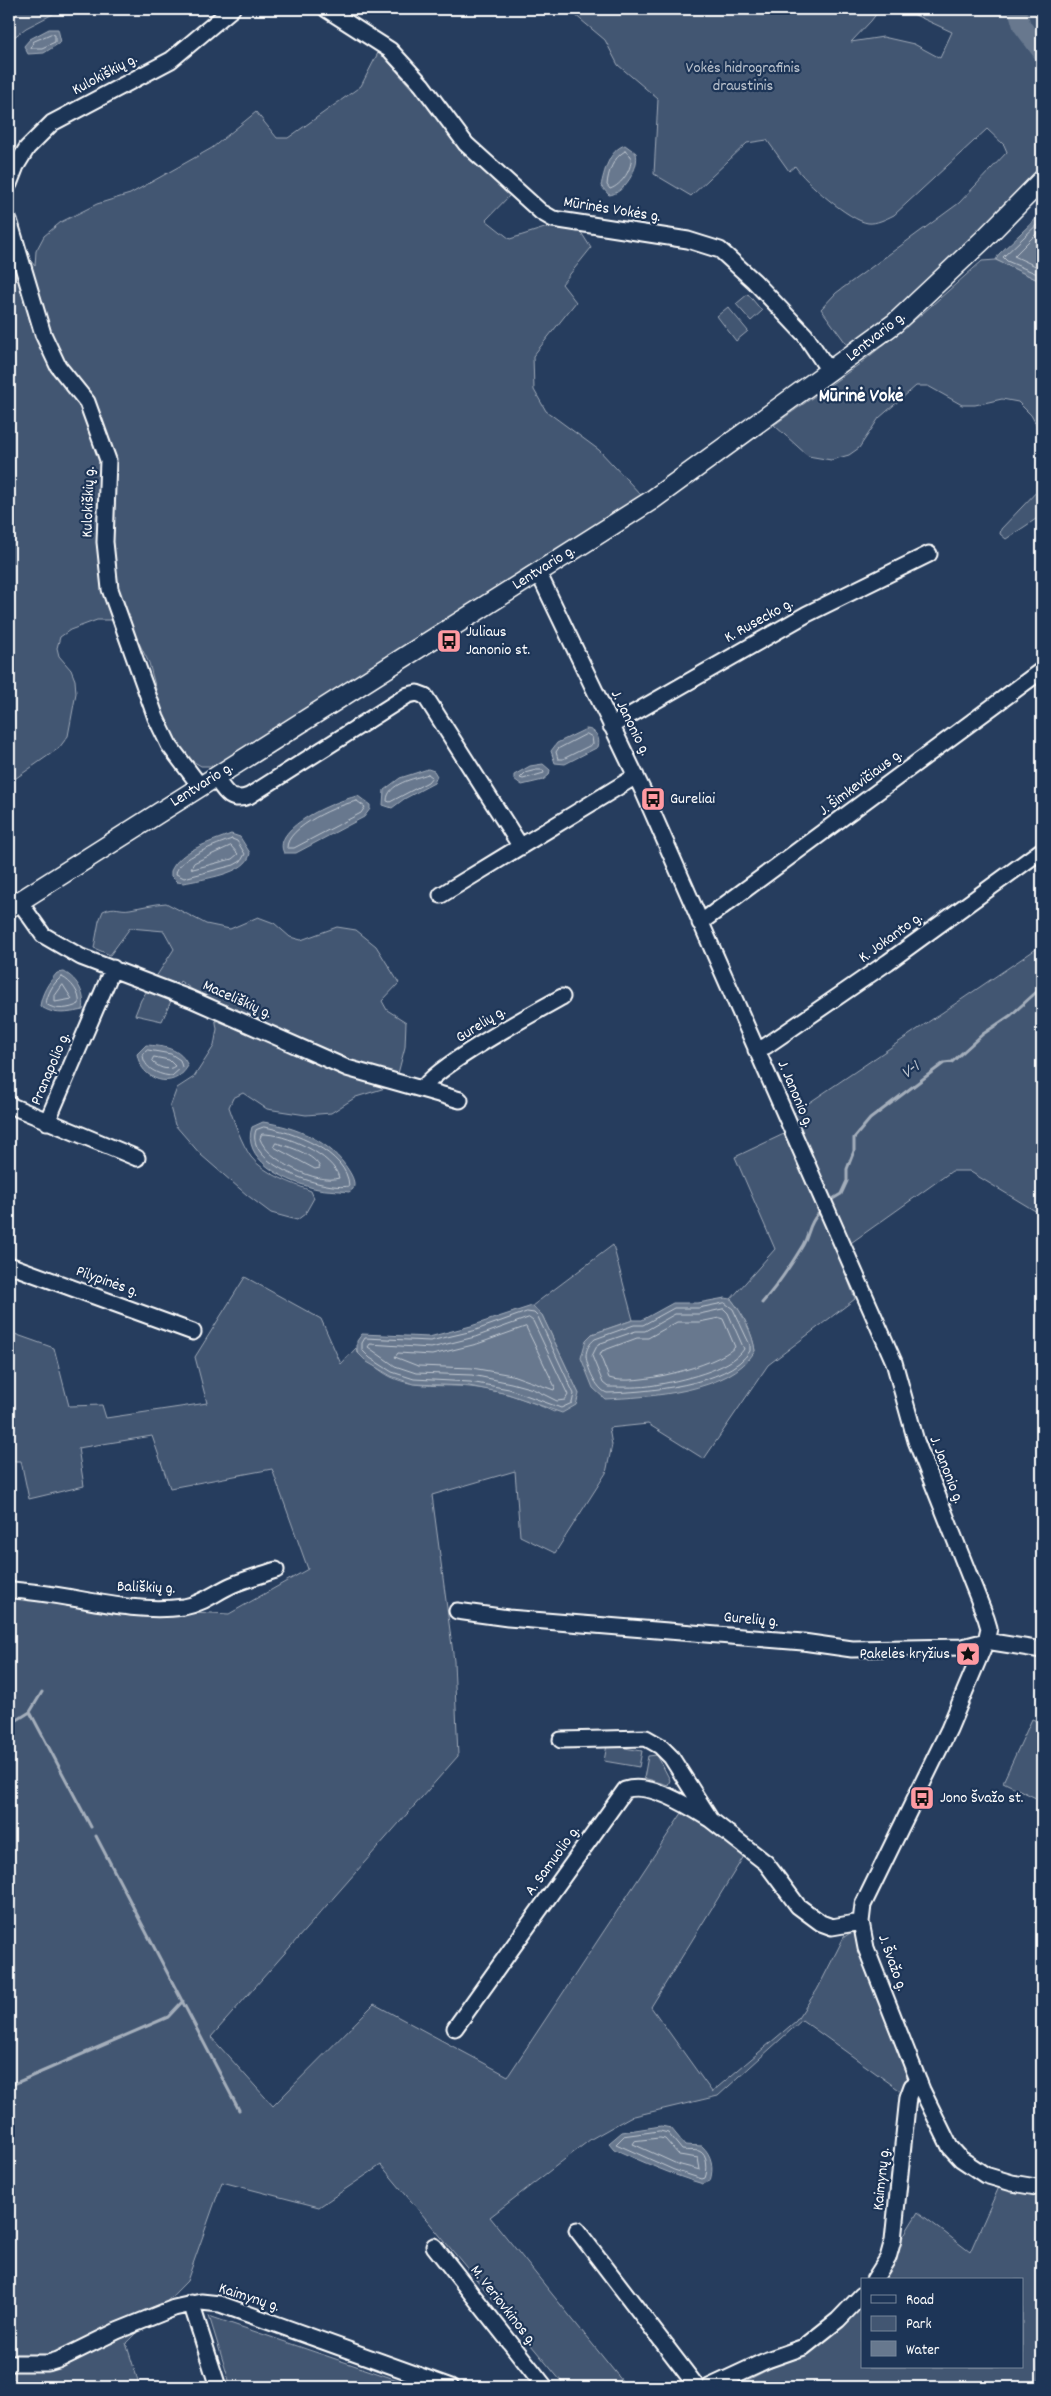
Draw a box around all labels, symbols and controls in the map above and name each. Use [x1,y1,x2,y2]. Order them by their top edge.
street label: Kulokiškių g. [68,48,142,102]
park label: Vokės hidrografinis draustinis [686,57,800,98]
street label: Mūrinės Vokės g. [562,191,662,229]
street label: Lentvario g. [841,306,911,368]
district label: Mūrinė Vokė [819,384,903,411]
street label: Kulokiškių g. [76,466,102,538]
street label: Lentvario g. [508,540,580,596]
street label: K. Rusecko g. [720,593,798,649]
place label: Juliaus Janonio st. [466,621,530,662]
bus stop icon: Juliaus Janonio st. [436,628,462,654]
street label: J. Janonio g. [604,686,656,760]
street label: J. Šimkevičiaus g. [814,744,908,822]
street label: Lentvario g. [166,757,238,813]
bus stop icon: Gureliai [640,786,666,812]
place label: Gureliai [670,788,715,811]
street label: K. Jokanto g. [854,907,928,969]
street label: Maceliškių g. [199,975,275,1025]
street label: Gurelių g. [452,1001,510,1049]
street label: Pranapolio g. [25,1029,77,1109]
water label: V-1 [896,1055,927,1086]
street label: J. Janonio g. [771,1057,819,1131]
street label: Pilypinės g. [72,1260,142,1304]
street label: J. Janonio g. [923,1433,969,1507]
street label: Bališkių g. [116,1575,176,1601]
street label: Gurelių g. [723,1606,779,1634]
place icon: Pakelės kryžius [955,1641,981,1667]
place label: Pakelės kryžius [859,1643,950,1666]
bus stop icon: Jono Švažo st. [909,1785,935,1811]
place label: Jono Švažo st. [940,1787,1024,1810]
street label: A. Samuolio g. [520,1821,586,1901]
street label: J. Švažo g. [871,1931,913,1995]
street label: Kaimynų g. [867,2147,897,2211]
street label: M. Veriovkinos g. [464,2261,542,2351]
street label: Kaimynų g. [216,2277,282,2319]
legend [861,2278,1024,2368]
text: Road [906,2290,934,2312]
text: Park [906,2314,932,2336]
text: Water [906,2340,940,2362]

